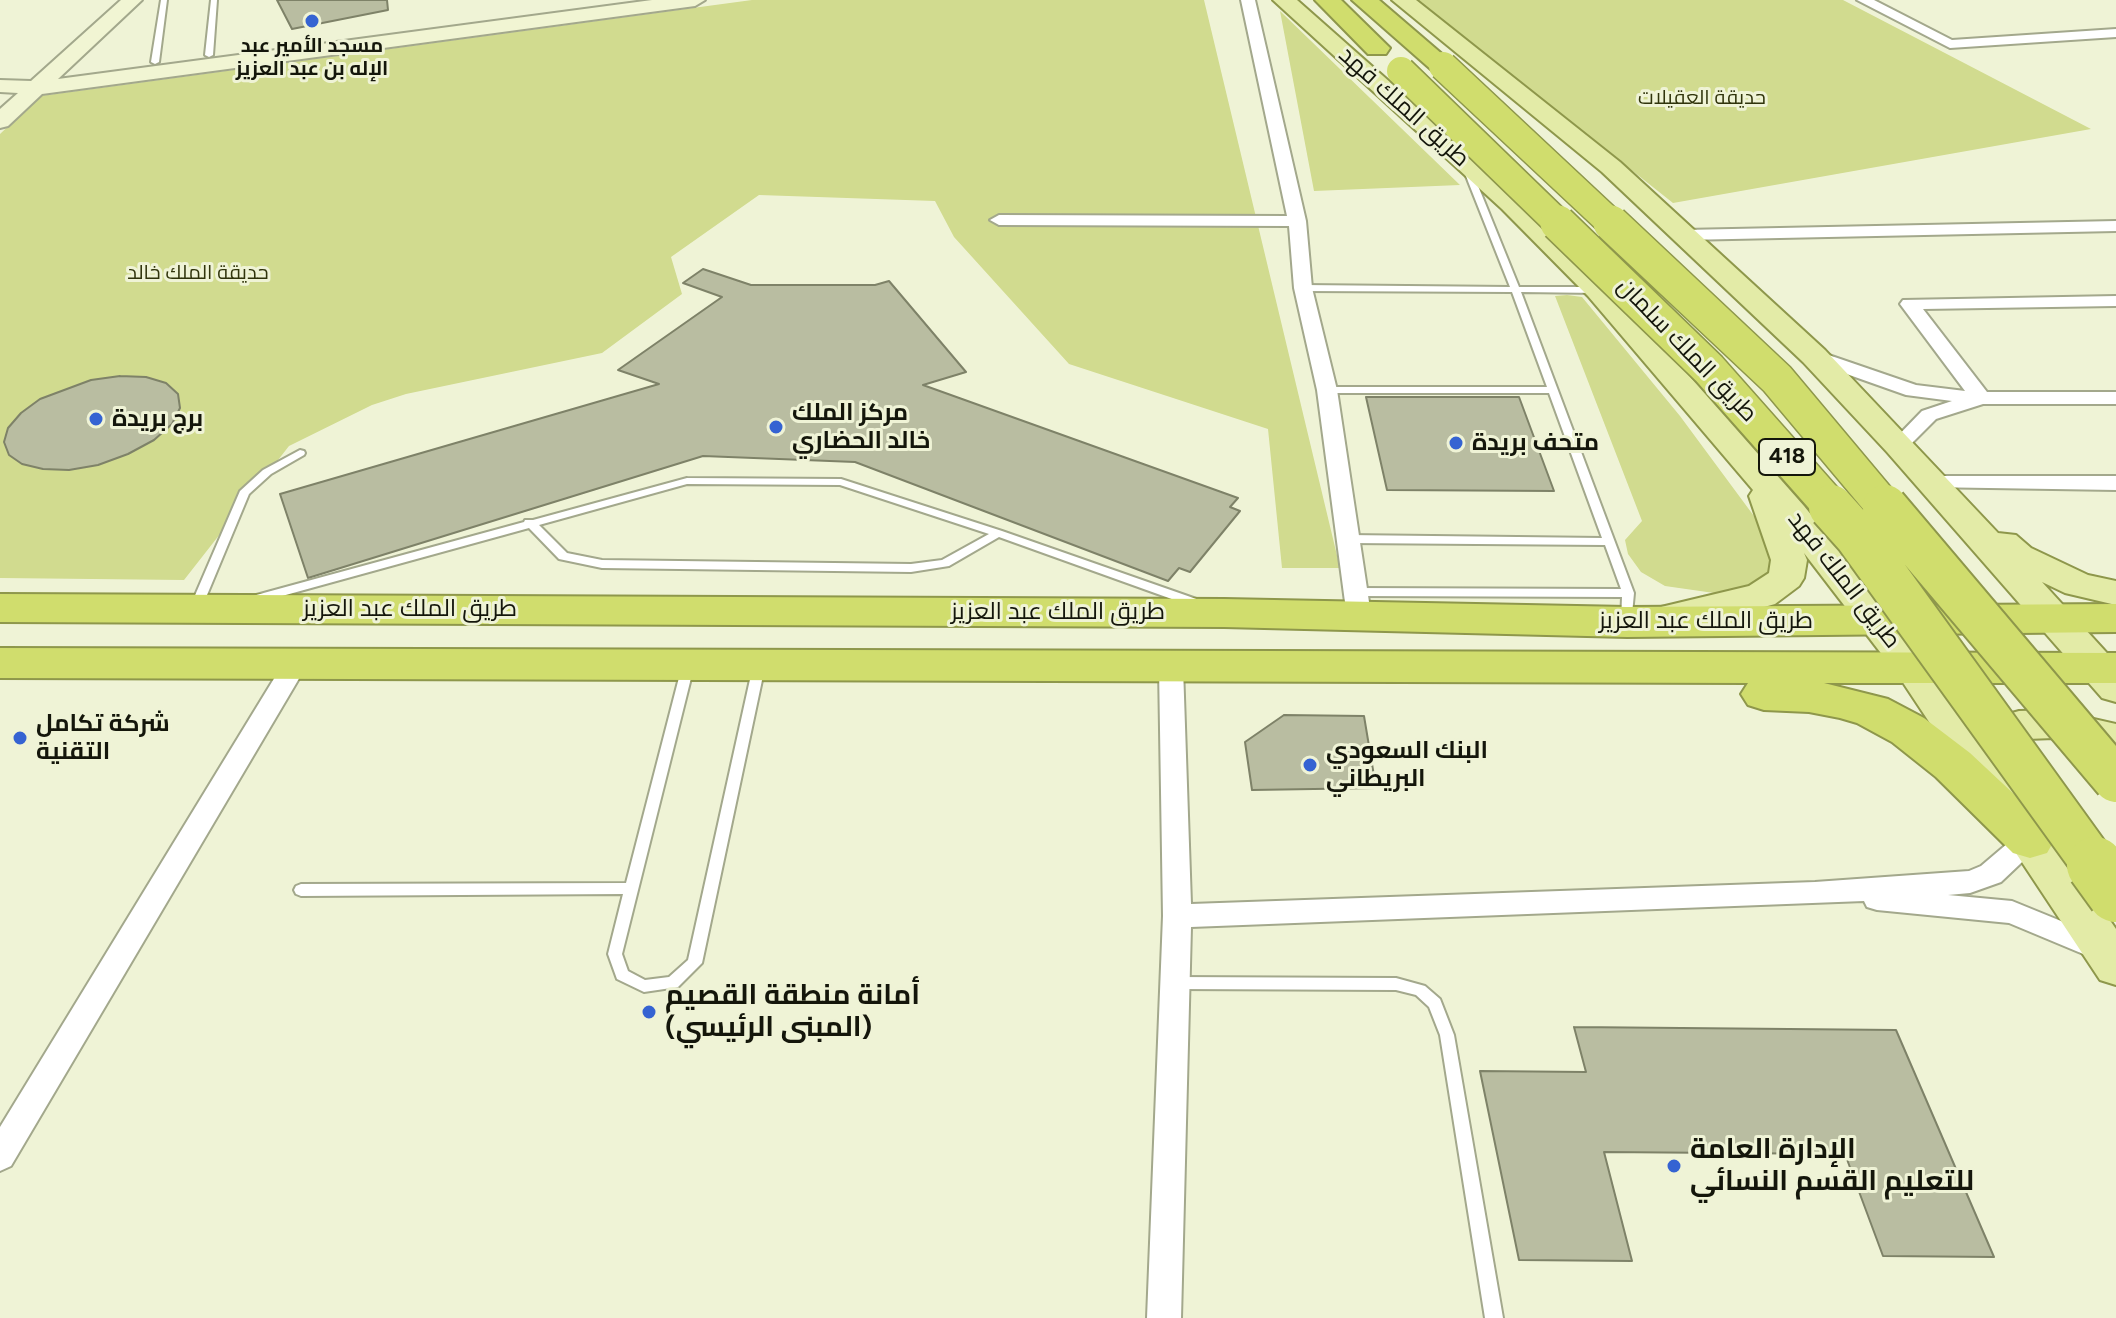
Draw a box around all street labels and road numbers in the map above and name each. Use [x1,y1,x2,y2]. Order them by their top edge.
street label: طريق الملك فهد [1333,41,1475,173]
street label: طريق الملك سلمان [1611,272,1763,428]
road number: 418 [1759,439,1815,475]
street label: طريق الملك فهد [1781,506,1907,654]
street label: طريق الملك عبد العزيز [303,595,517,623]
street label: طريق الملك عبد العزيز [951,598,1165,626]
street label: طريق الملك عبد العزيز [1599,607,1813,635]

